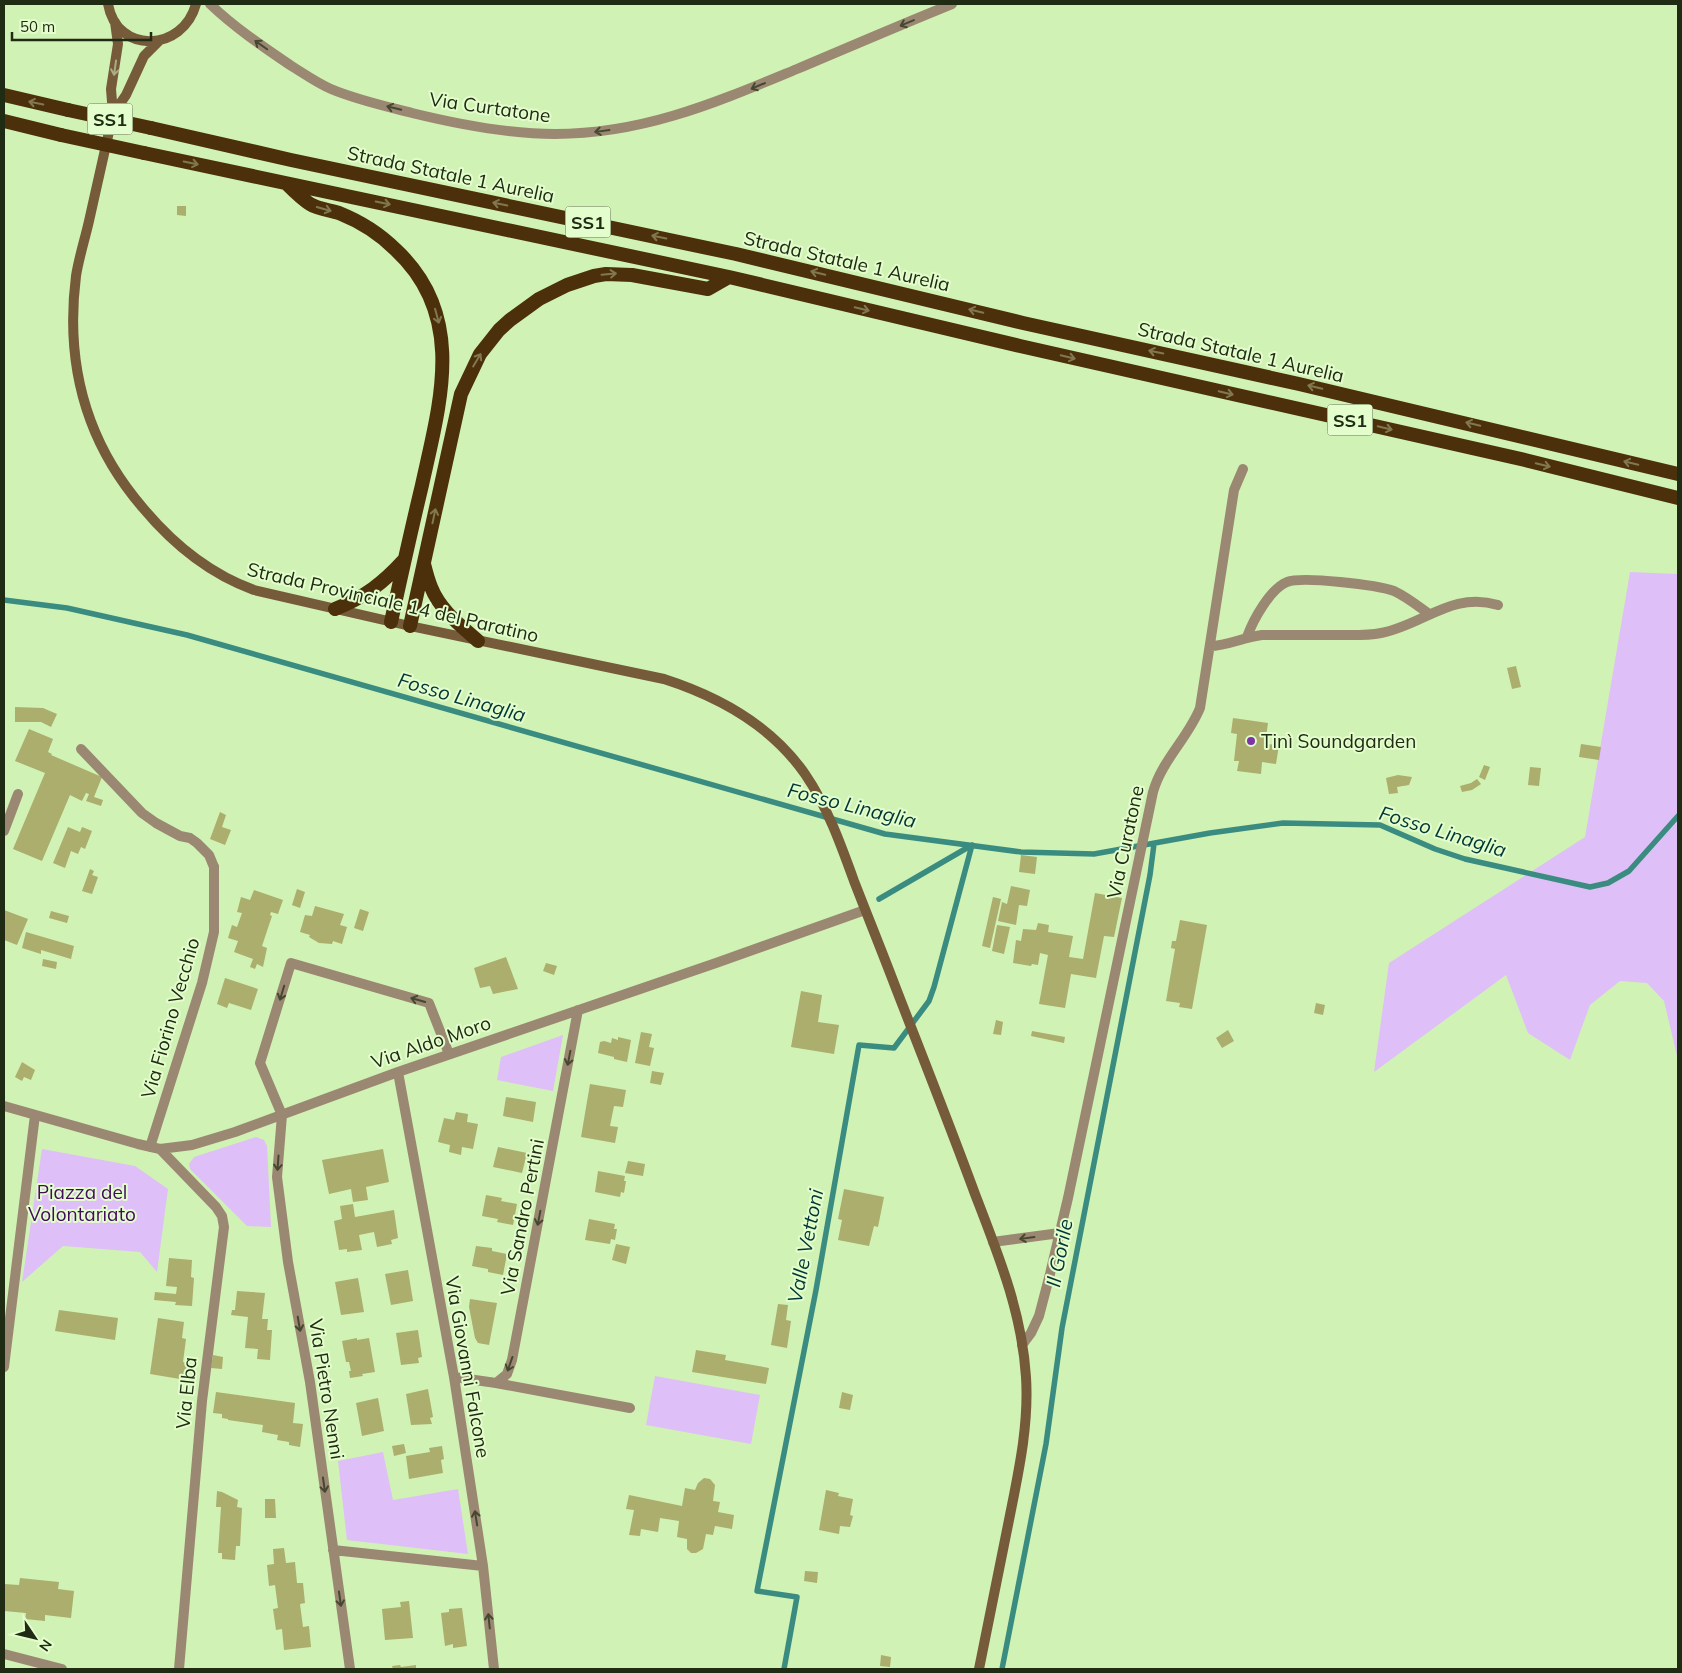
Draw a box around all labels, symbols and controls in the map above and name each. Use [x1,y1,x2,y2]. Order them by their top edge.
scale bar [12,10,151,42]
text: 50 m [20,17,55,36]
one-way arrow [900,18,915,28]
one-way arrow [255,40,269,51]
one-way arrow [109,59,119,75]
one-way arrow [751,81,766,91]
street label: Via Curtatone [428,87,552,127]
one-way arrow [28,97,44,107]
one-way arrow [387,103,403,112]
road number: SS1 [88,104,132,134]
one-way arrow [594,126,610,136]
street label: Strada Statale 1 Aurelia [345,140,557,208]
one-way arrow [183,159,199,168]
one-way arrow [375,199,391,209]
one-way arrow [493,199,509,208]
one-way arrow [316,204,332,214]
road number: SS1 [566,206,610,238]
street label: Strada Statale 1 Aurelia [742,226,952,296]
one-way arrow [652,232,668,242]
one-way arrow [810,268,826,277]
one-way arrow [600,270,616,279]
one-way arrow [853,305,869,314]
one-way arrow [968,306,984,315]
one-way arrow [433,307,442,323]
street label: Strada Statale 1 Aurelia [1136,317,1346,387]
one-way arrow [1149,347,1165,356]
one-way arrow [1059,353,1075,362]
one-way arrow [473,354,483,368]
one-way arrow [1307,382,1323,391]
one-way arrow [1218,388,1234,398]
road number: SS1 [1328,404,1372,436]
one-way arrow [1465,419,1481,428]
one-way arrow [1376,424,1392,433]
one-way arrow [1623,457,1639,467]
one-way arrow [1535,461,1551,470]
one-way arrow [429,508,439,524]
street label: Strada Provinciale 14 del Paratino [245,557,541,647]
water label: Fosso Linaglia [395,667,529,727]
place label: Tinì Soundgarden [1261,729,1416,753]
marker: Tinì Soundgarden [1245,735,1257,747]
water label: Fosso Linaglia [785,777,919,833]
street label: Via Curatone [1101,783,1149,901]
water label: Fosso Linaglia [1376,800,1510,862]
street label: Via Fiorino Vecchio [136,935,204,1101]
one-way arrow [277,984,287,1000]
one-way arrow [410,994,426,1004]
street label: Via Aldo Moro [368,1010,494,1074]
one-way arrow [564,1050,573,1066]
street label: Via Sandro Pertini [495,1137,549,1297]
one-way arrow [273,1155,283,1171]
park label: Piazza del Volontariato [28,1180,136,1226]
water label: Valle Vettoni [782,1187,828,1305]
one-way arrow [534,1210,544,1226]
water label: Il Gorile [1040,1217,1078,1289]
one-way arrow [1019,1233,1035,1243]
street label: Via Giovanni Falcone [440,1274,496,1460]
one-way arrow [295,1316,305,1332]
street label: Via Pietro Nenni [304,1317,350,1461]
street label: Via Elba [170,1356,202,1430]
one-way arrow [505,1356,514,1372]
one-way arrow [319,1476,329,1492]
one-way arrow [470,1510,480,1526]
one-way arrow [335,1590,345,1606]
north arrow [10,1613,60,1663]
one-way arrow [484,1613,494,1629]
text: N [35,1636,56,1655]

